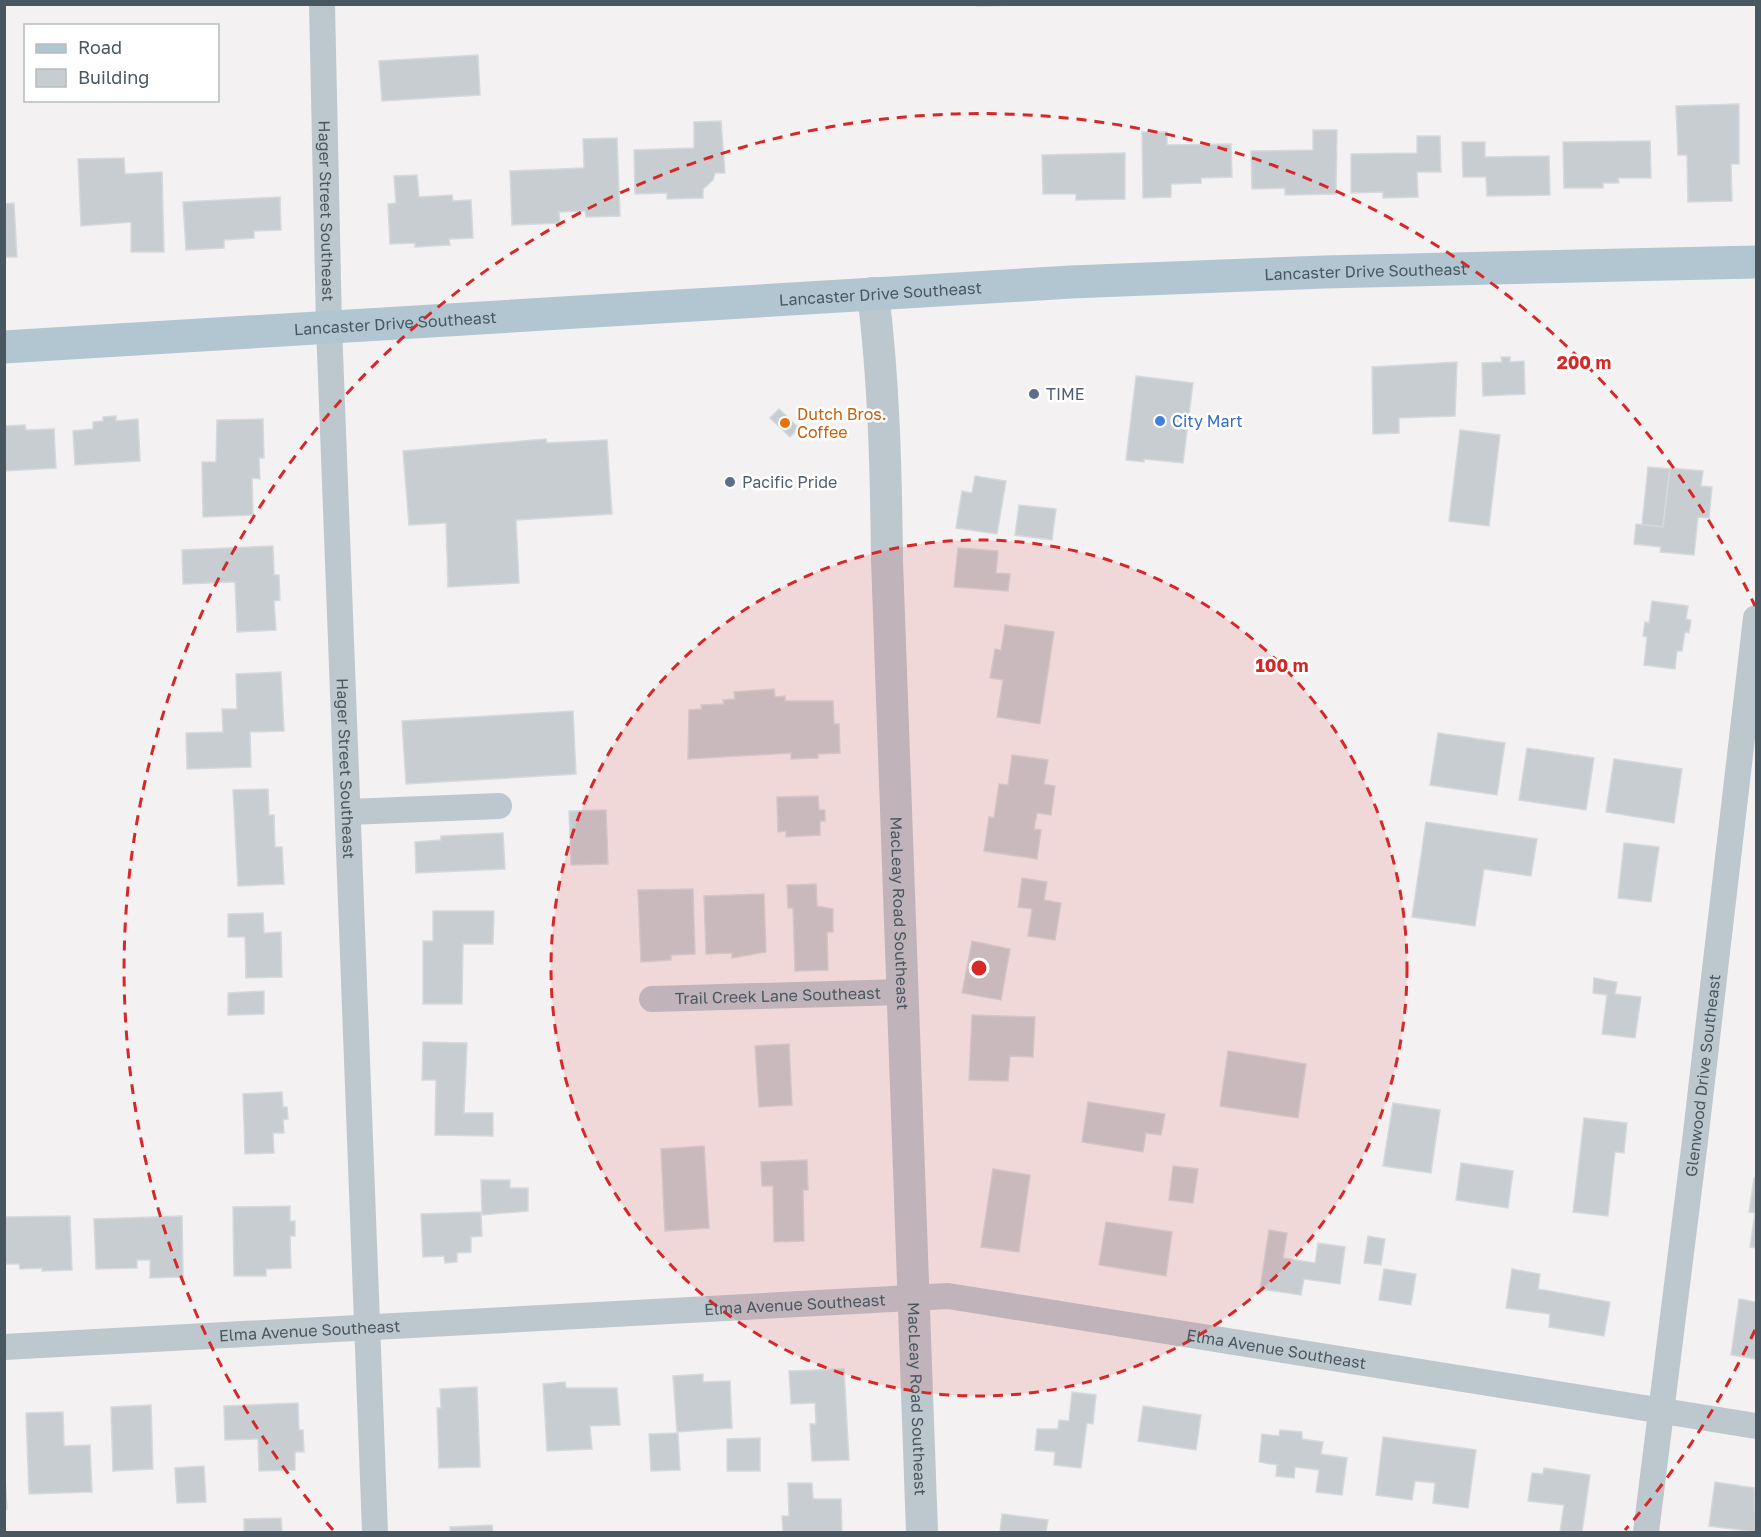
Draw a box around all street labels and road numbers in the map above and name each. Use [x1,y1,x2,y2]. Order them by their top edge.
street label: Hager Street Southeast [315,120,338,302]
street label: Lancaster Drive Southeast [1264,259,1468,284]
street label: Lancaster Drive Southeast [778,277,982,310]
street label: Lancaster Drive Southeast [293,307,497,339]
street label: Hager Street Southeast [332,678,359,859]
street label: MacLeay Road Southeast [886,816,913,1010]
street label: Glenwood Drive Southeast [1681,973,1724,1178]
street label: Trail Creek Lane Southeast [675,983,881,1008]
street label: Elma Avenue Southeast [704,1289,886,1319]
street label: MacLeay Road Southeast [904,1302,931,1496]
street label: Elma Avenue Southeast [218,1316,401,1345]
street label: Elma Avenue Southeast [1185,1325,1368,1373]

